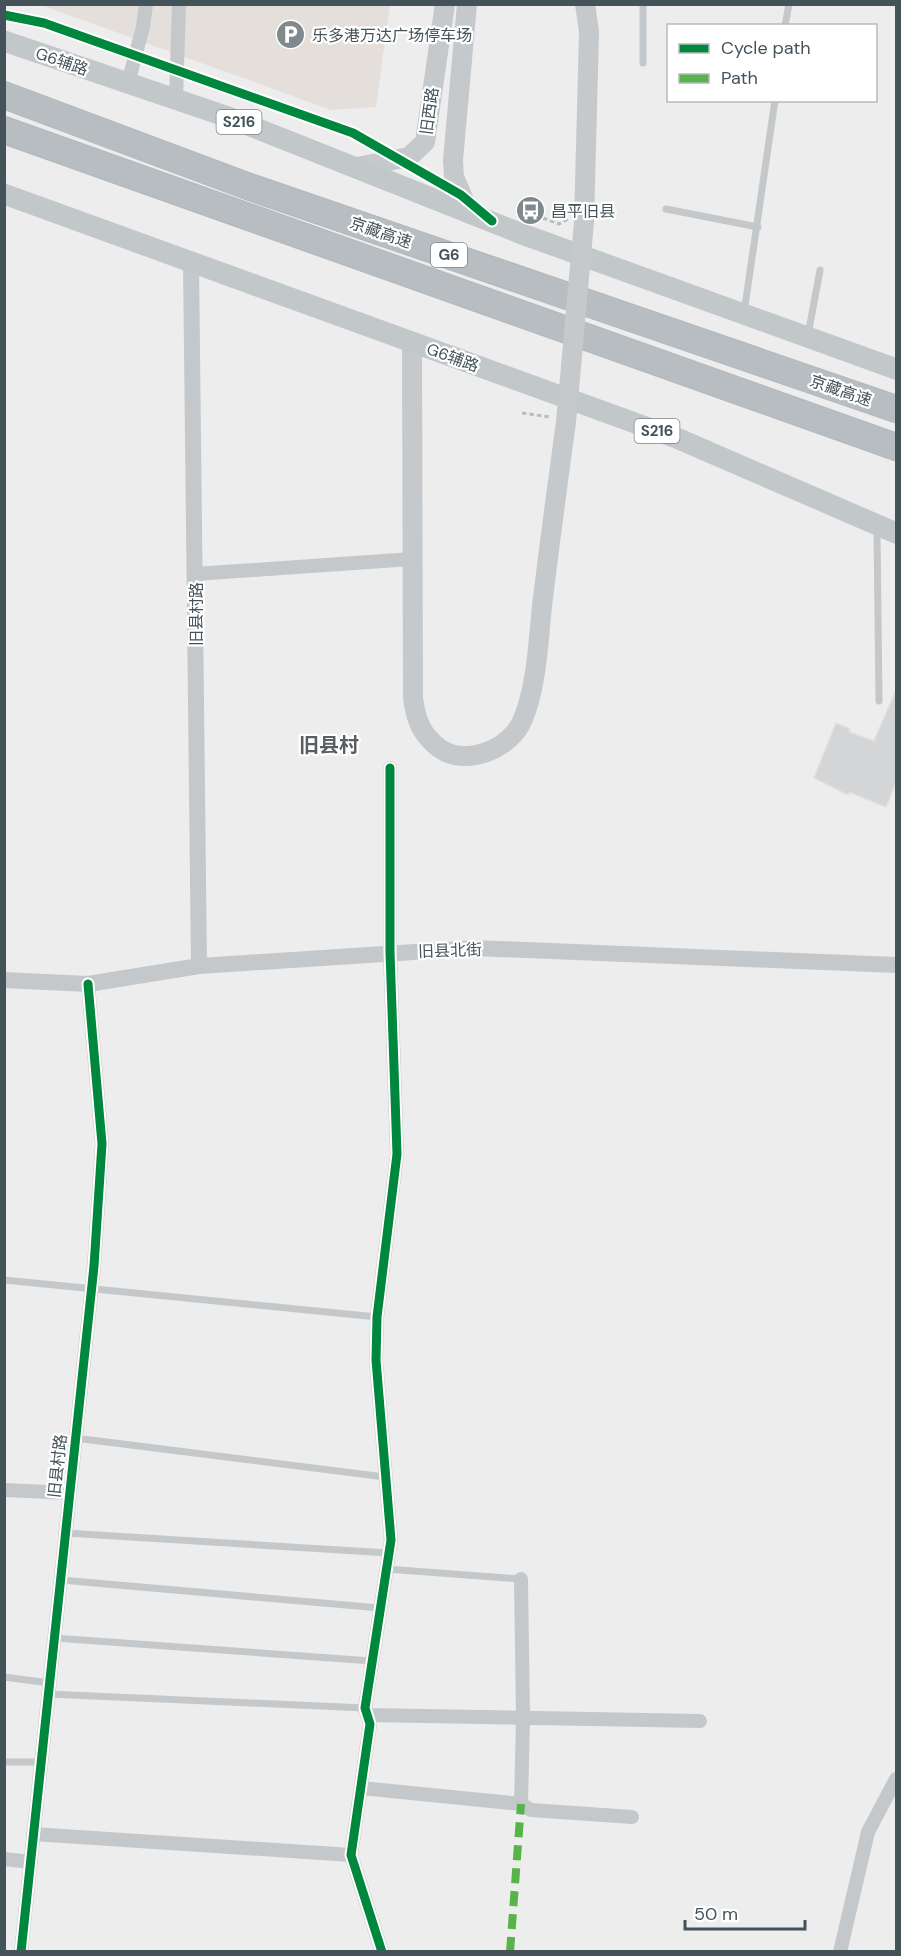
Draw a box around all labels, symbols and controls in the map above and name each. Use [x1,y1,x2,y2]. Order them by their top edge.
parking icon: 乐多港万达广场停车场 [275,19,307,51]
legend [667,24,877,102]
place label: 乐多港万达广场停车场 [312,25,472,46]
text: Cycle path [721,36,811,60]
street label: G6辅路 [33,43,91,80]
text: Path [721,66,758,90]
street label: 旧西路 [416,86,443,136]
road number: S216 [216,110,262,134]
bus stop icon: 昌平旧县 [514,195,546,227]
place label: 昌平旧县 [551,201,615,222]
street label: 京藏高速 [347,212,415,253]
road number: G6 [431,243,467,267]
street label: G6辅路 [424,338,482,377]
street label: 京藏高速 [807,370,875,411]
road number: S216 [634,419,680,443]
street label: 旧县村路 [186,582,207,646]
district label: 旧县村 [299,732,359,758]
street label: 旧县北街 [418,939,482,962]
street label: 旧县村路 [44,1433,71,1499]
scale bar [685,1893,805,1931]
text: 50 m [694,1902,738,1926]

